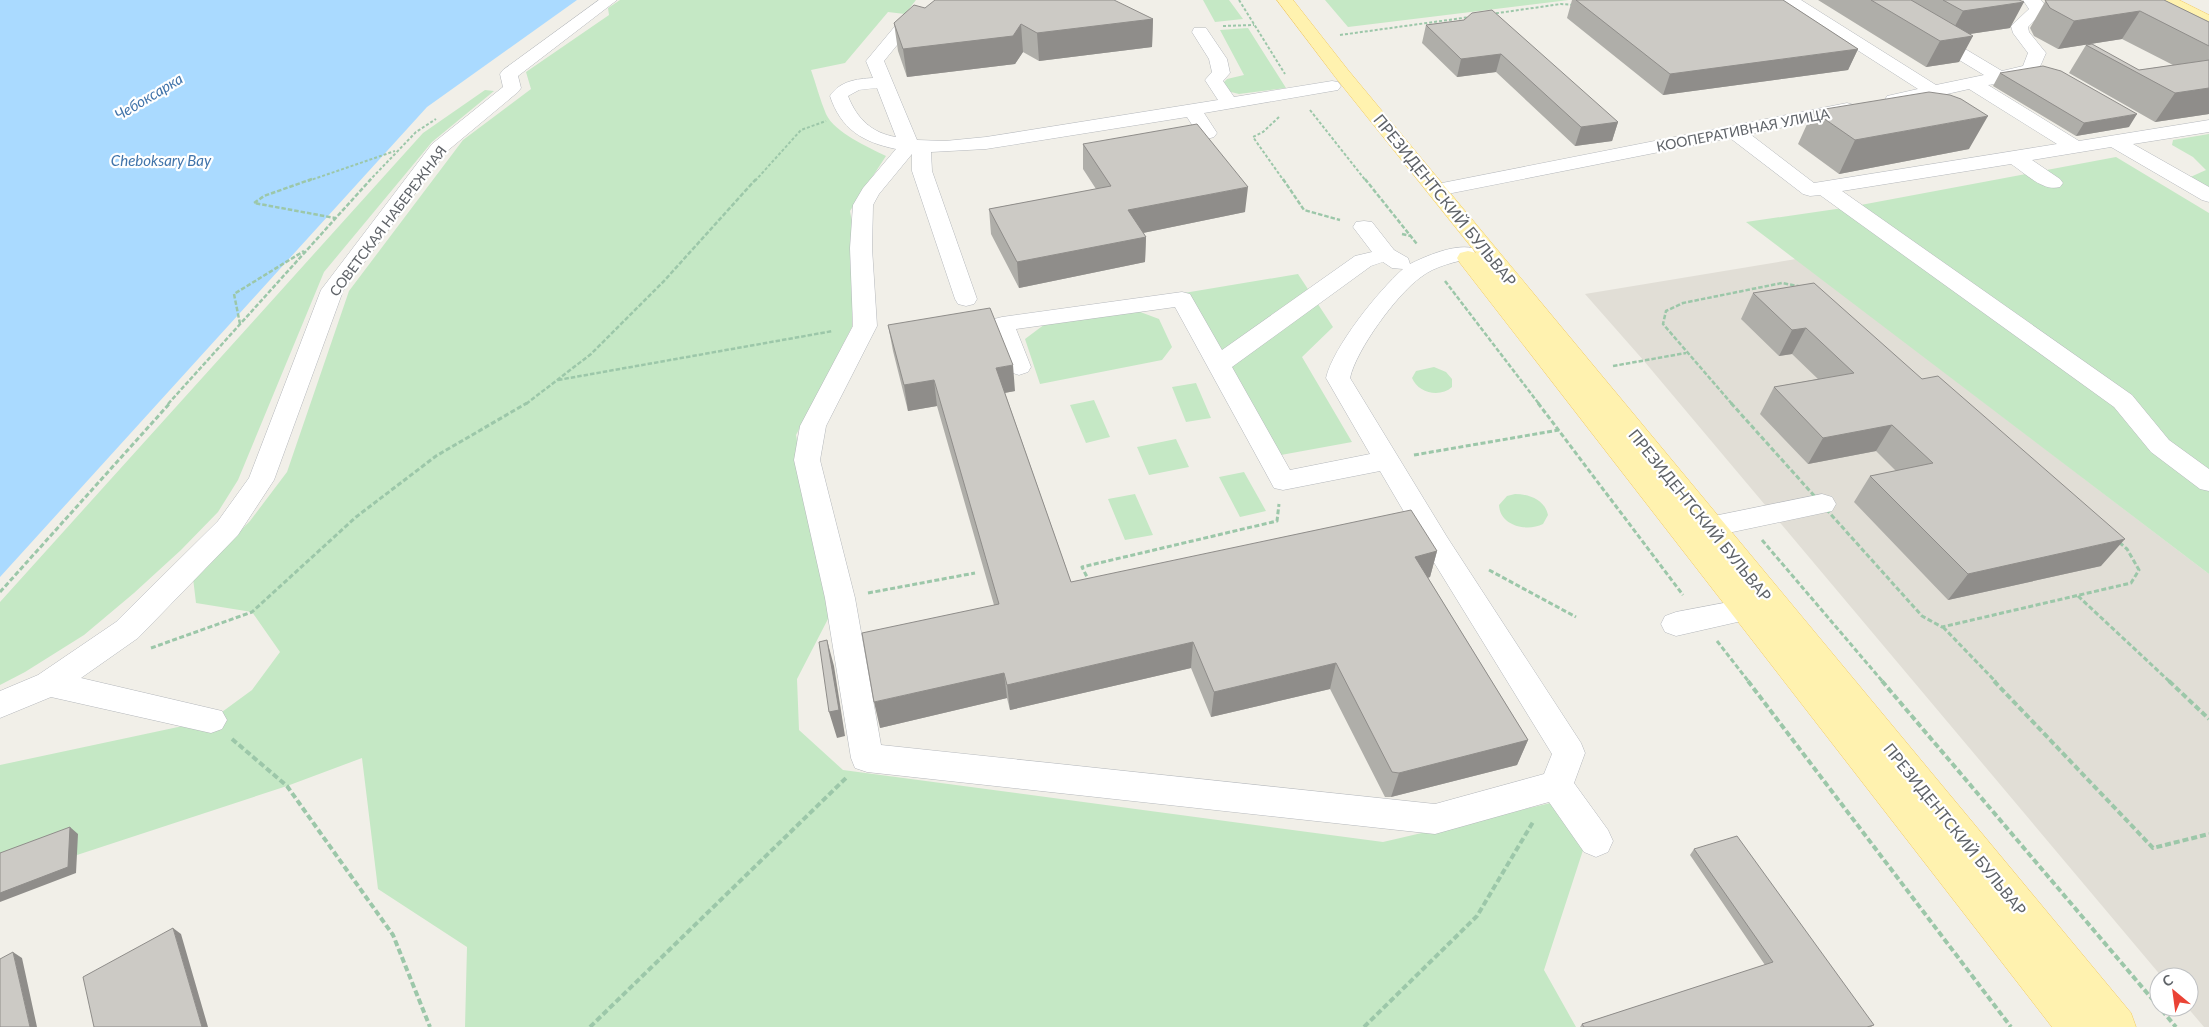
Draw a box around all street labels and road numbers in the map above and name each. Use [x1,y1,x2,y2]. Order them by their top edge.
street label: КООПЕРАТИВНАЯ УЛИЦА [1655,104,1832,155]
street label: ПРЕЗИДЕНТСКИЙ БУЛЬВАР [1370,110,1521,290]
street label: СОВЕТСКАЯ НАБЕРЕЖНАЯ [326,142,450,299]
street label: ПРЕЗИДЕНТСКИЙ БУЛЬВАР [1625,425,1776,605]
street label: ПРЕЗИДЕНТСКИЙ БУЛЬВАР [1880,739,2031,919]

